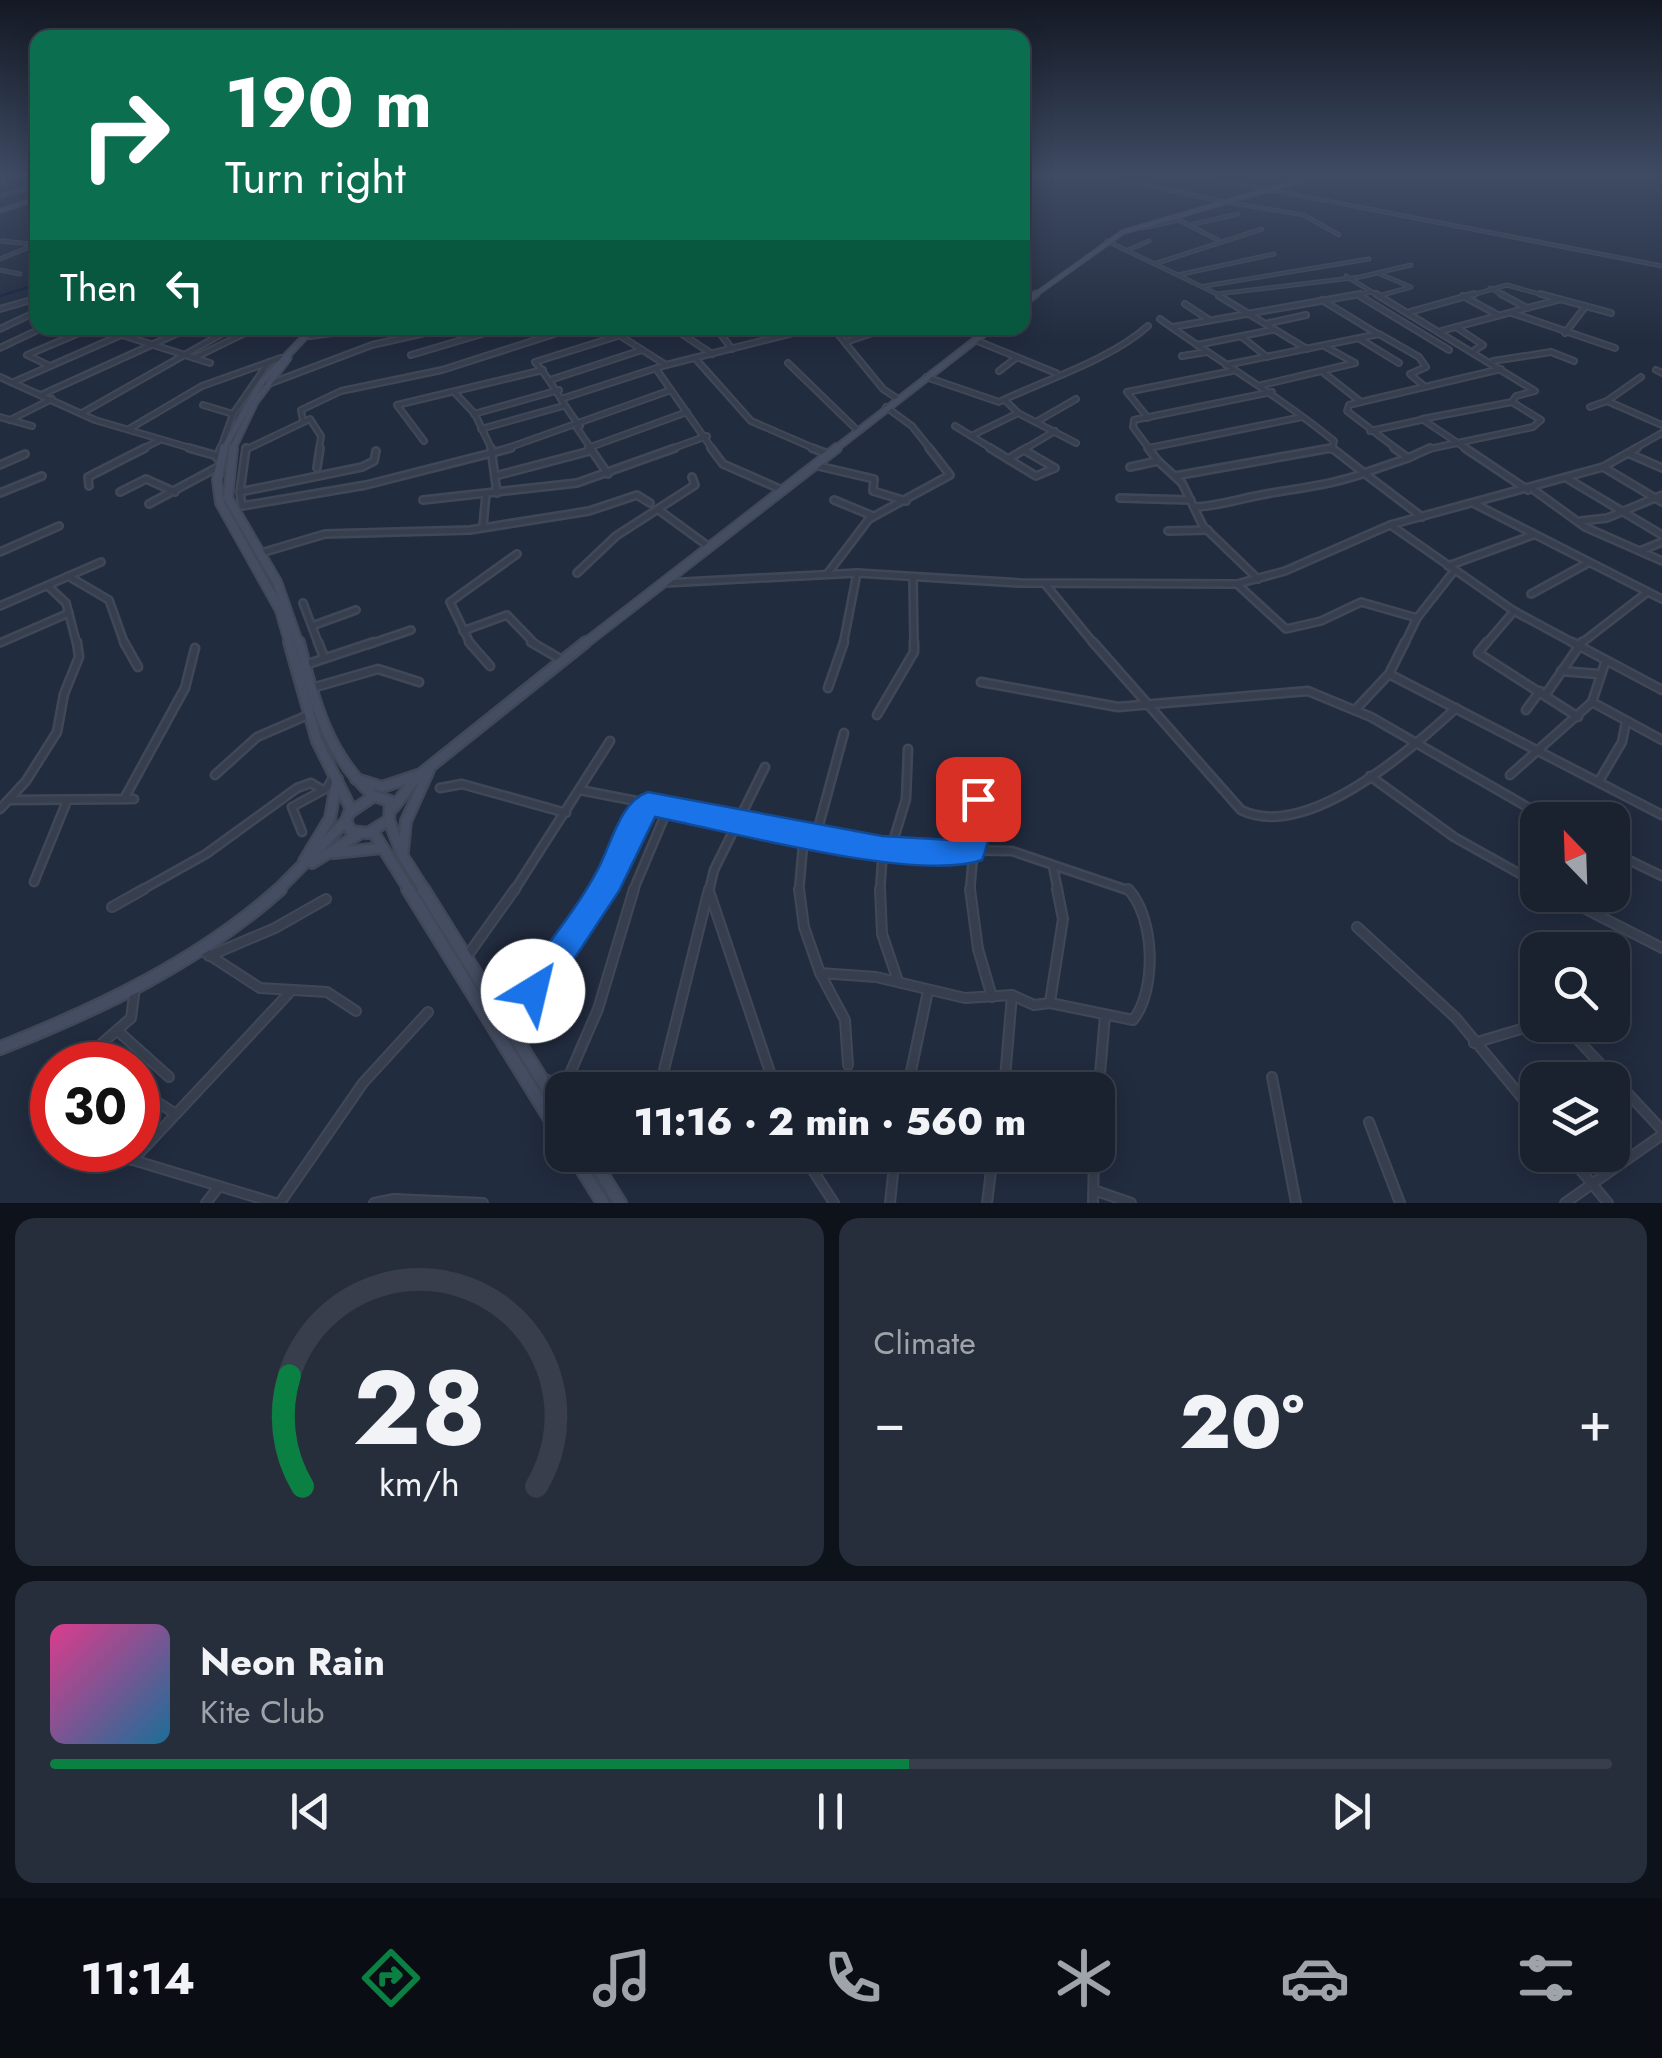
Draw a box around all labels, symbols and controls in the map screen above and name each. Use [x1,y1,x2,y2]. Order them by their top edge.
text: 190 m [225,52,432,153]
icon: right [60,70,190,200]
text: Turn right [225,145,406,210]
text: Then [60,260,137,315]
icon: left [157,260,212,315]
pin [936,757,1021,842]
icon: arrive [951,772,1006,827]
north arrow [1520,802,1630,912]
map controls [1520,802,1630,1172]
button: search [1520,932,1630,1042]
position arrow [481,939,585,1043]
speed limit sign: 30 [30,1042,160,1172]
button: layers [1520,1062,1630,1172]
text: 11:16 · 2 min · 560 m [634,1094,1026,1149]
text: Climate [874,1320,976,1366]
text: 28 [353,1333,486,1483]
text: 20° [1180,1368,1305,1476]
text: − [874,1382,906,1462]
text: + [1578,1382,1612,1462]
text: km/h [379,1458,460,1509]
text: Neon Rain [200,1634,385,1689]
text: Kite Club [200,1689,324,1735]
icon: previous [283,1784,338,1839]
icon: pause [803,1784,858,1839]
icon: next [1324,1784,1379,1839]
icon: directions [356,1943,426,2013]
icon: music [587,1943,657,2013]
icon: phone [818,1943,888,2013]
icon: climate [1049,1943,1119,2013]
icon: car [1280,1943,1350,2013]
icon: filters [1511,1943,1581,2013]
text: 11:14 [81,1946,195,2011]

